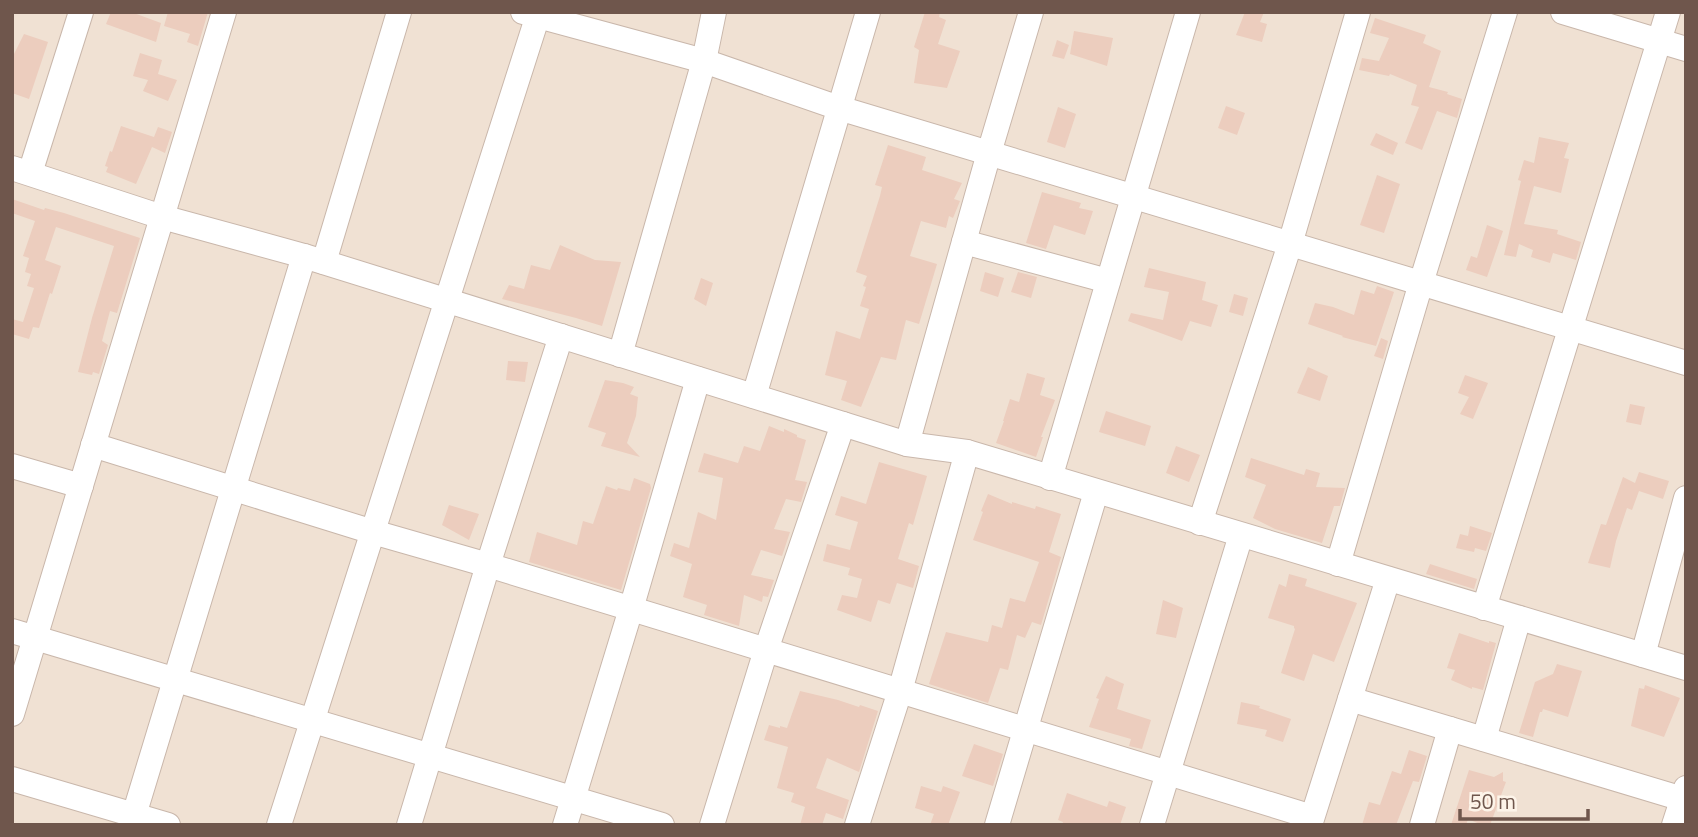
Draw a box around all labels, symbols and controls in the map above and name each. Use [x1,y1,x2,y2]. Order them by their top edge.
scale bar [1460,778,1588,822]
text: 50 m [1470,785,1516,817]

